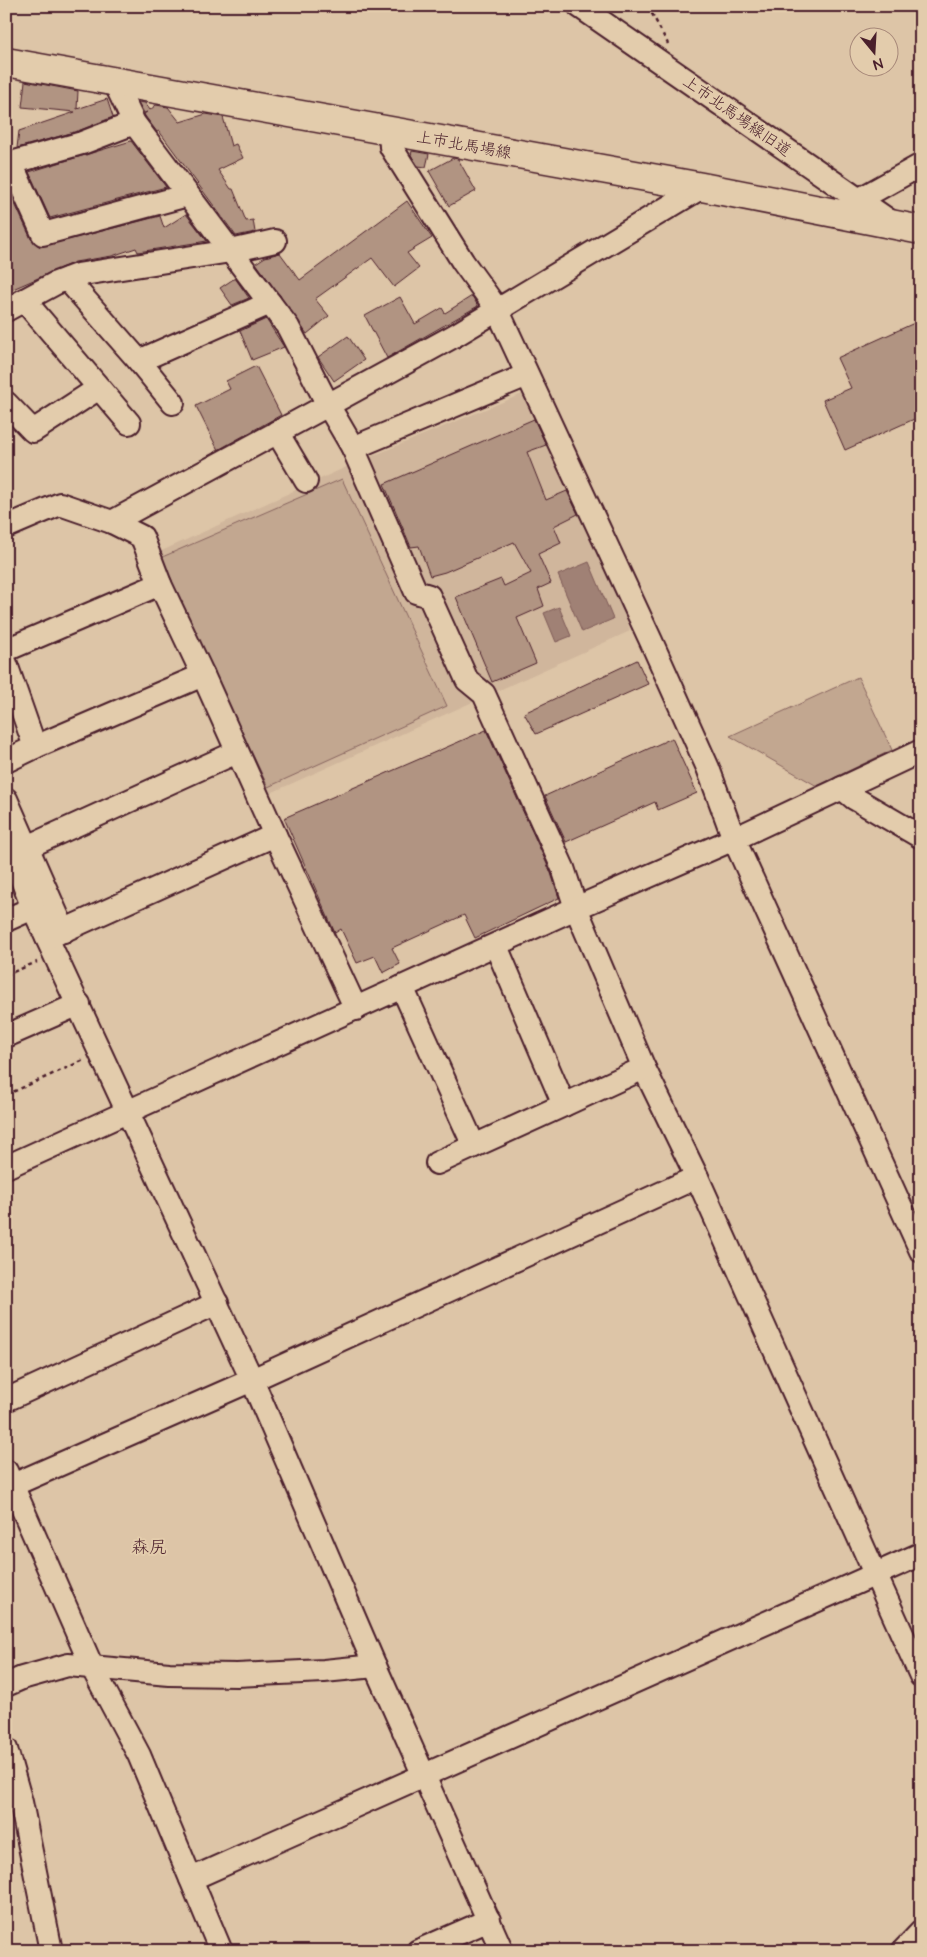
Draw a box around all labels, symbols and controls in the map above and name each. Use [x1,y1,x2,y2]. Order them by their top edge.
north arrow [850,28,900,78]
text: N [870,53,885,74]
street label: 上市北馬場線旧道 [678,70,796,162]
street label: 上市北馬場線 [415,126,513,164]
district label: 森尻 [131,1535,167,1560]

